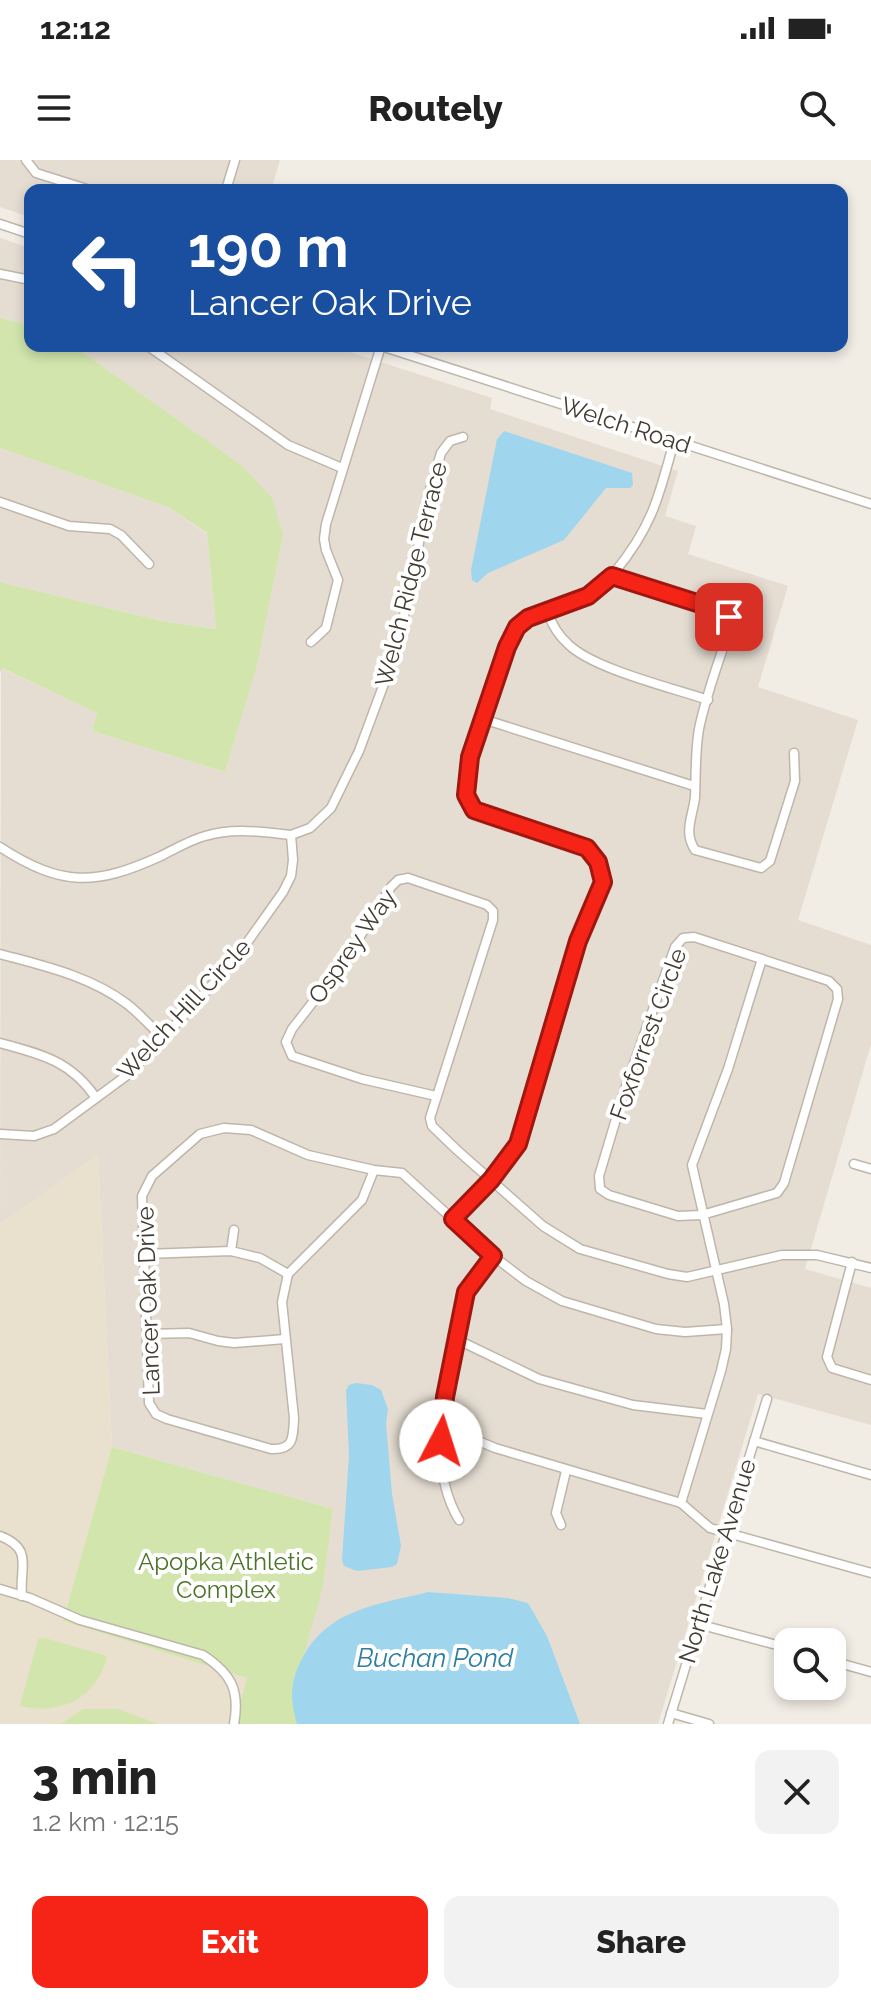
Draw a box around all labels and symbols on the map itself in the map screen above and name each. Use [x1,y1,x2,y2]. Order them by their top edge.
street label: Welch Road [557,390,695,460]
street label: Welch Ridge Terrace [369,459,453,689]
pin [695,583,763,651]
street label: Osprey Way [302,883,402,1009]
street label: Welch Hill Circle [111,932,257,1086]
street label: Foxforrest Circle [603,944,693,1124]
street label: Lancer Oak Drive [130,1206,166,1396]
position arrow [399,1399,483,1483]
street label: North Lake Avenue [672,1455,762,1667]
park label: Apopka Athletic Complex [138,1547,314,1604]
water label: Buchan Pond [357,1643,514,1673]

